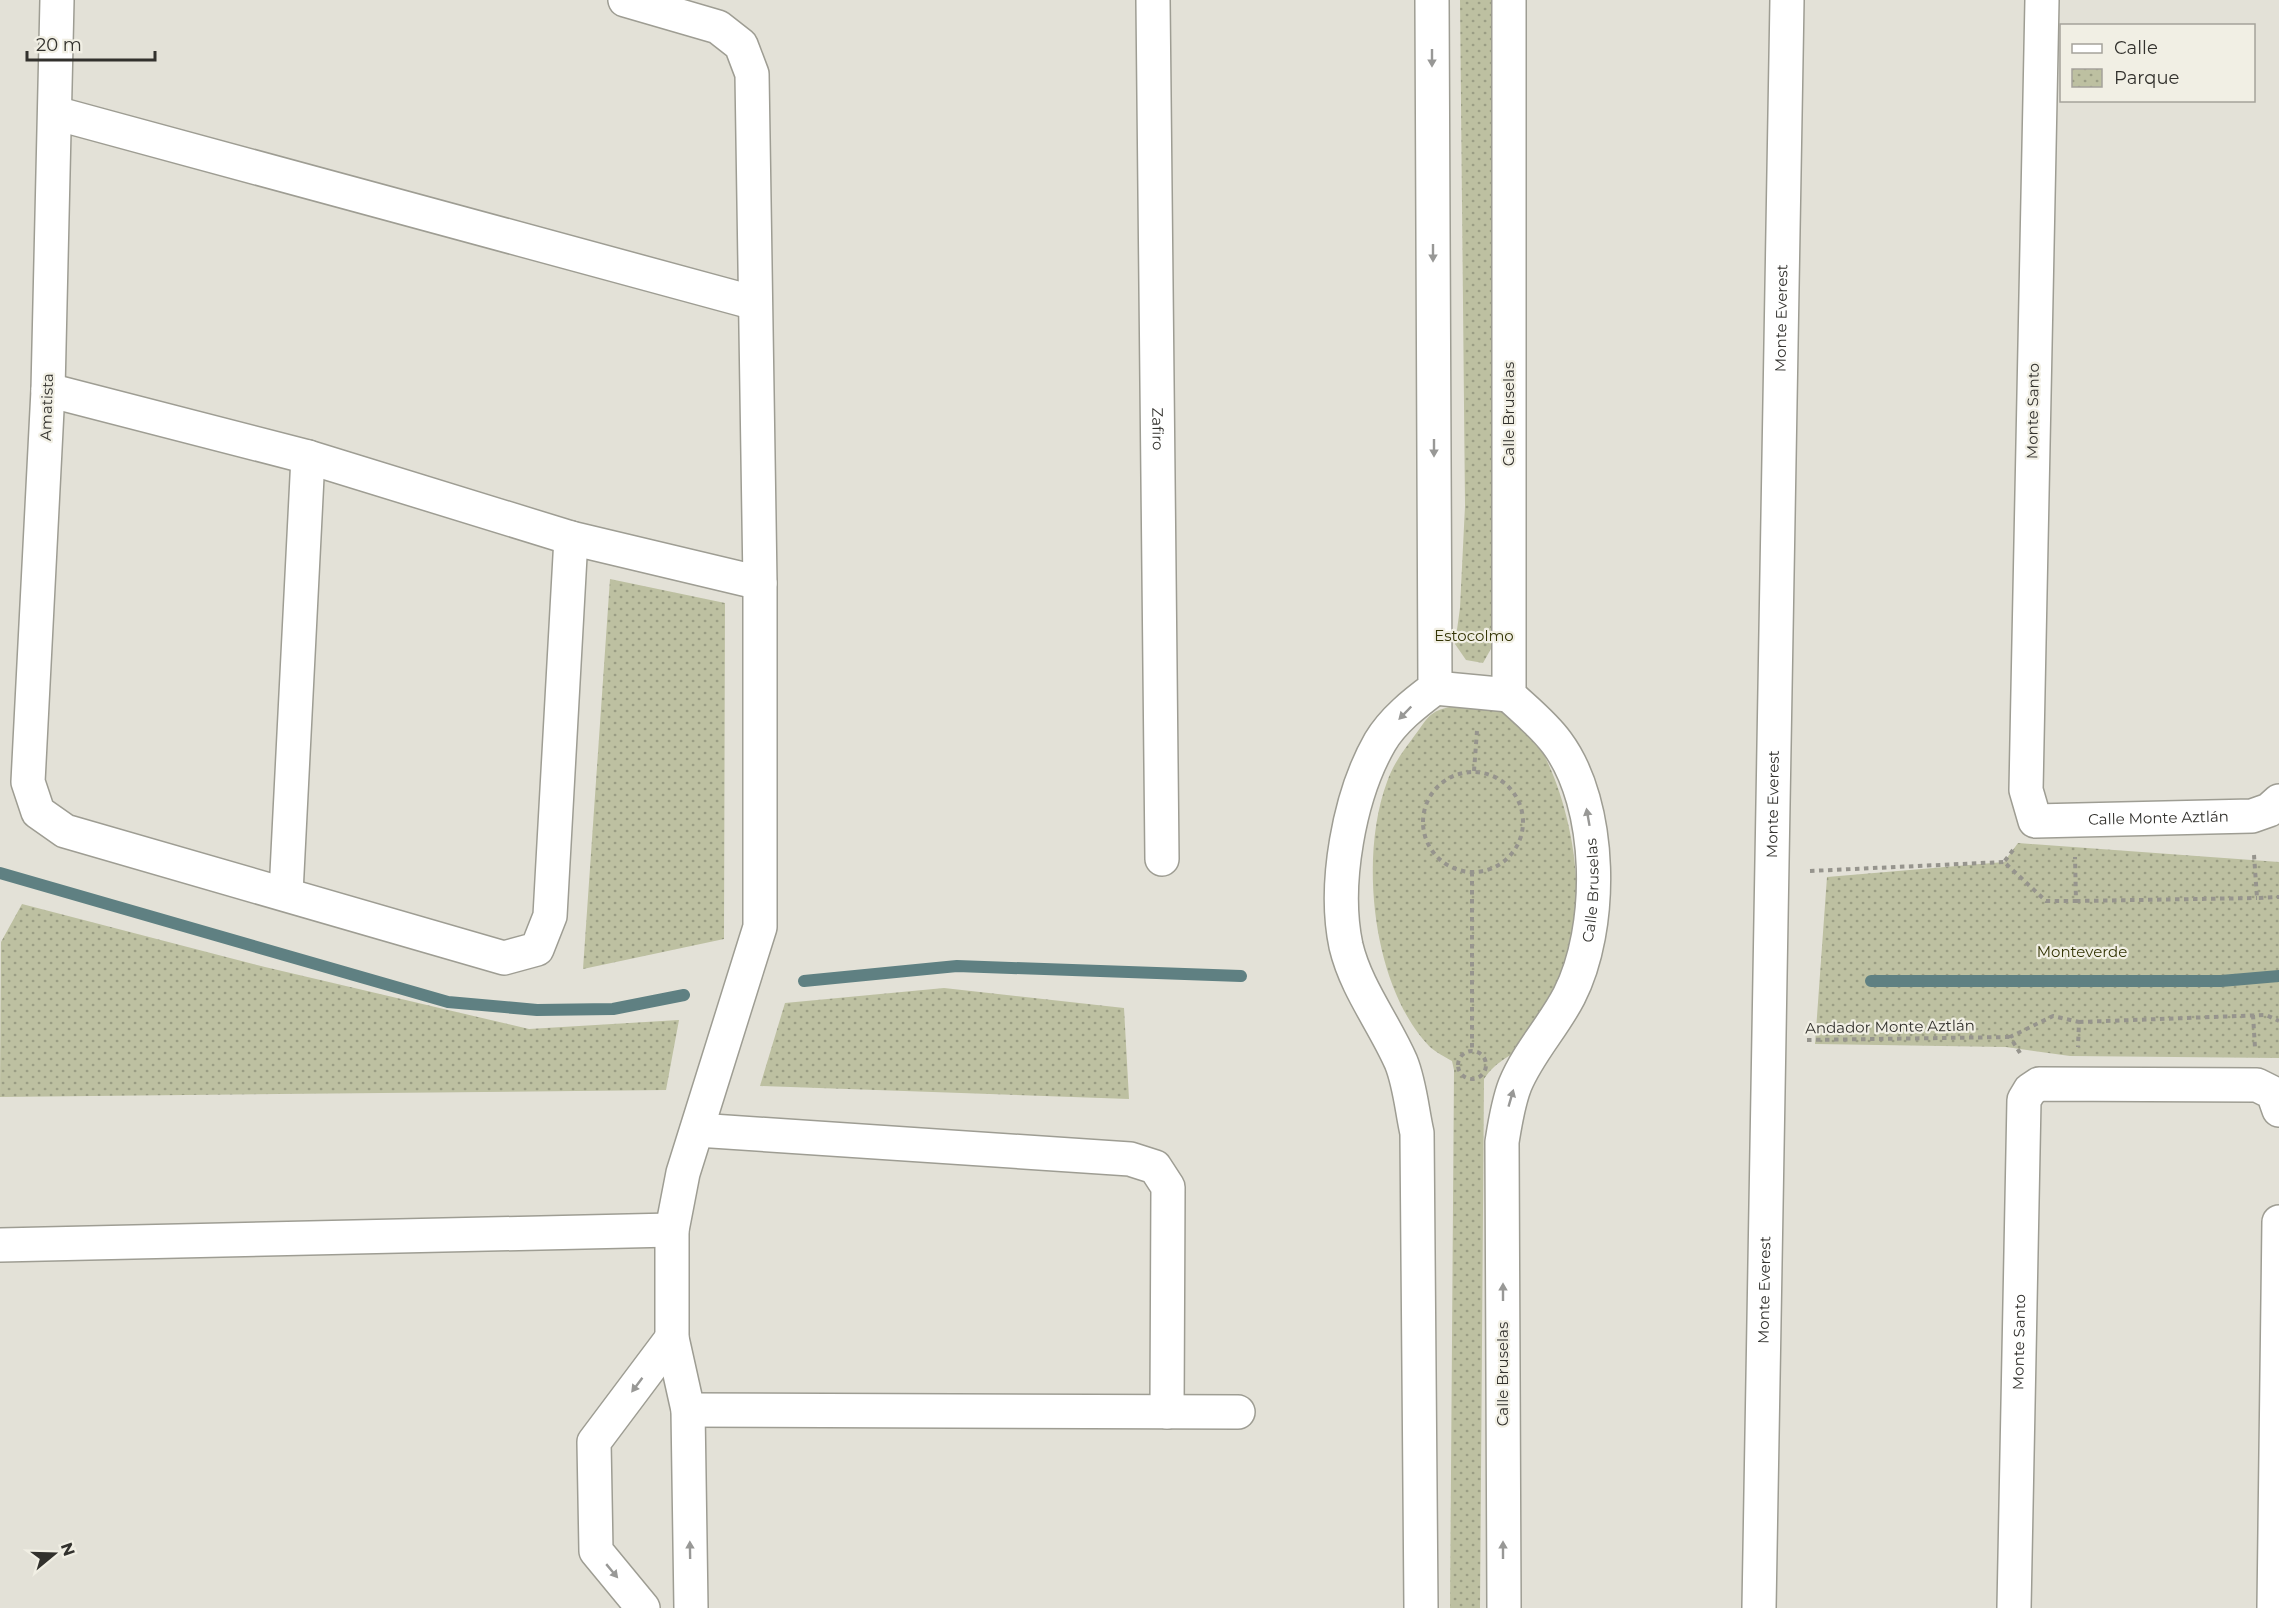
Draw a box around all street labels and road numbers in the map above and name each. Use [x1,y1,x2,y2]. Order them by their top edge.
street label: Monte Everest [1771,264,1791,372]
street label: Calle Bruselas [1499,362,1518,466]
street label: Monte Santo [2022,363,2043,459]
street label: Amatista [36,373,57,441]
street label: Zafiro [1148,407,1168,451]
street label: Monte Everest [1762,750,1783,858]
street label: Calle Monte Aztlán [2088,807,2229,829]
street label: Calle Bruselas [1577,837,1603,944]
street label: Andador Monte Aztlán [1805,1016,1975,1037]
street label: Monte Everest [1754,1236,1774,1344]
street label: Monte Santo [2008,1294,2029,1390]
street label: Calle Bruselas [1493,1322,1512,1426]

